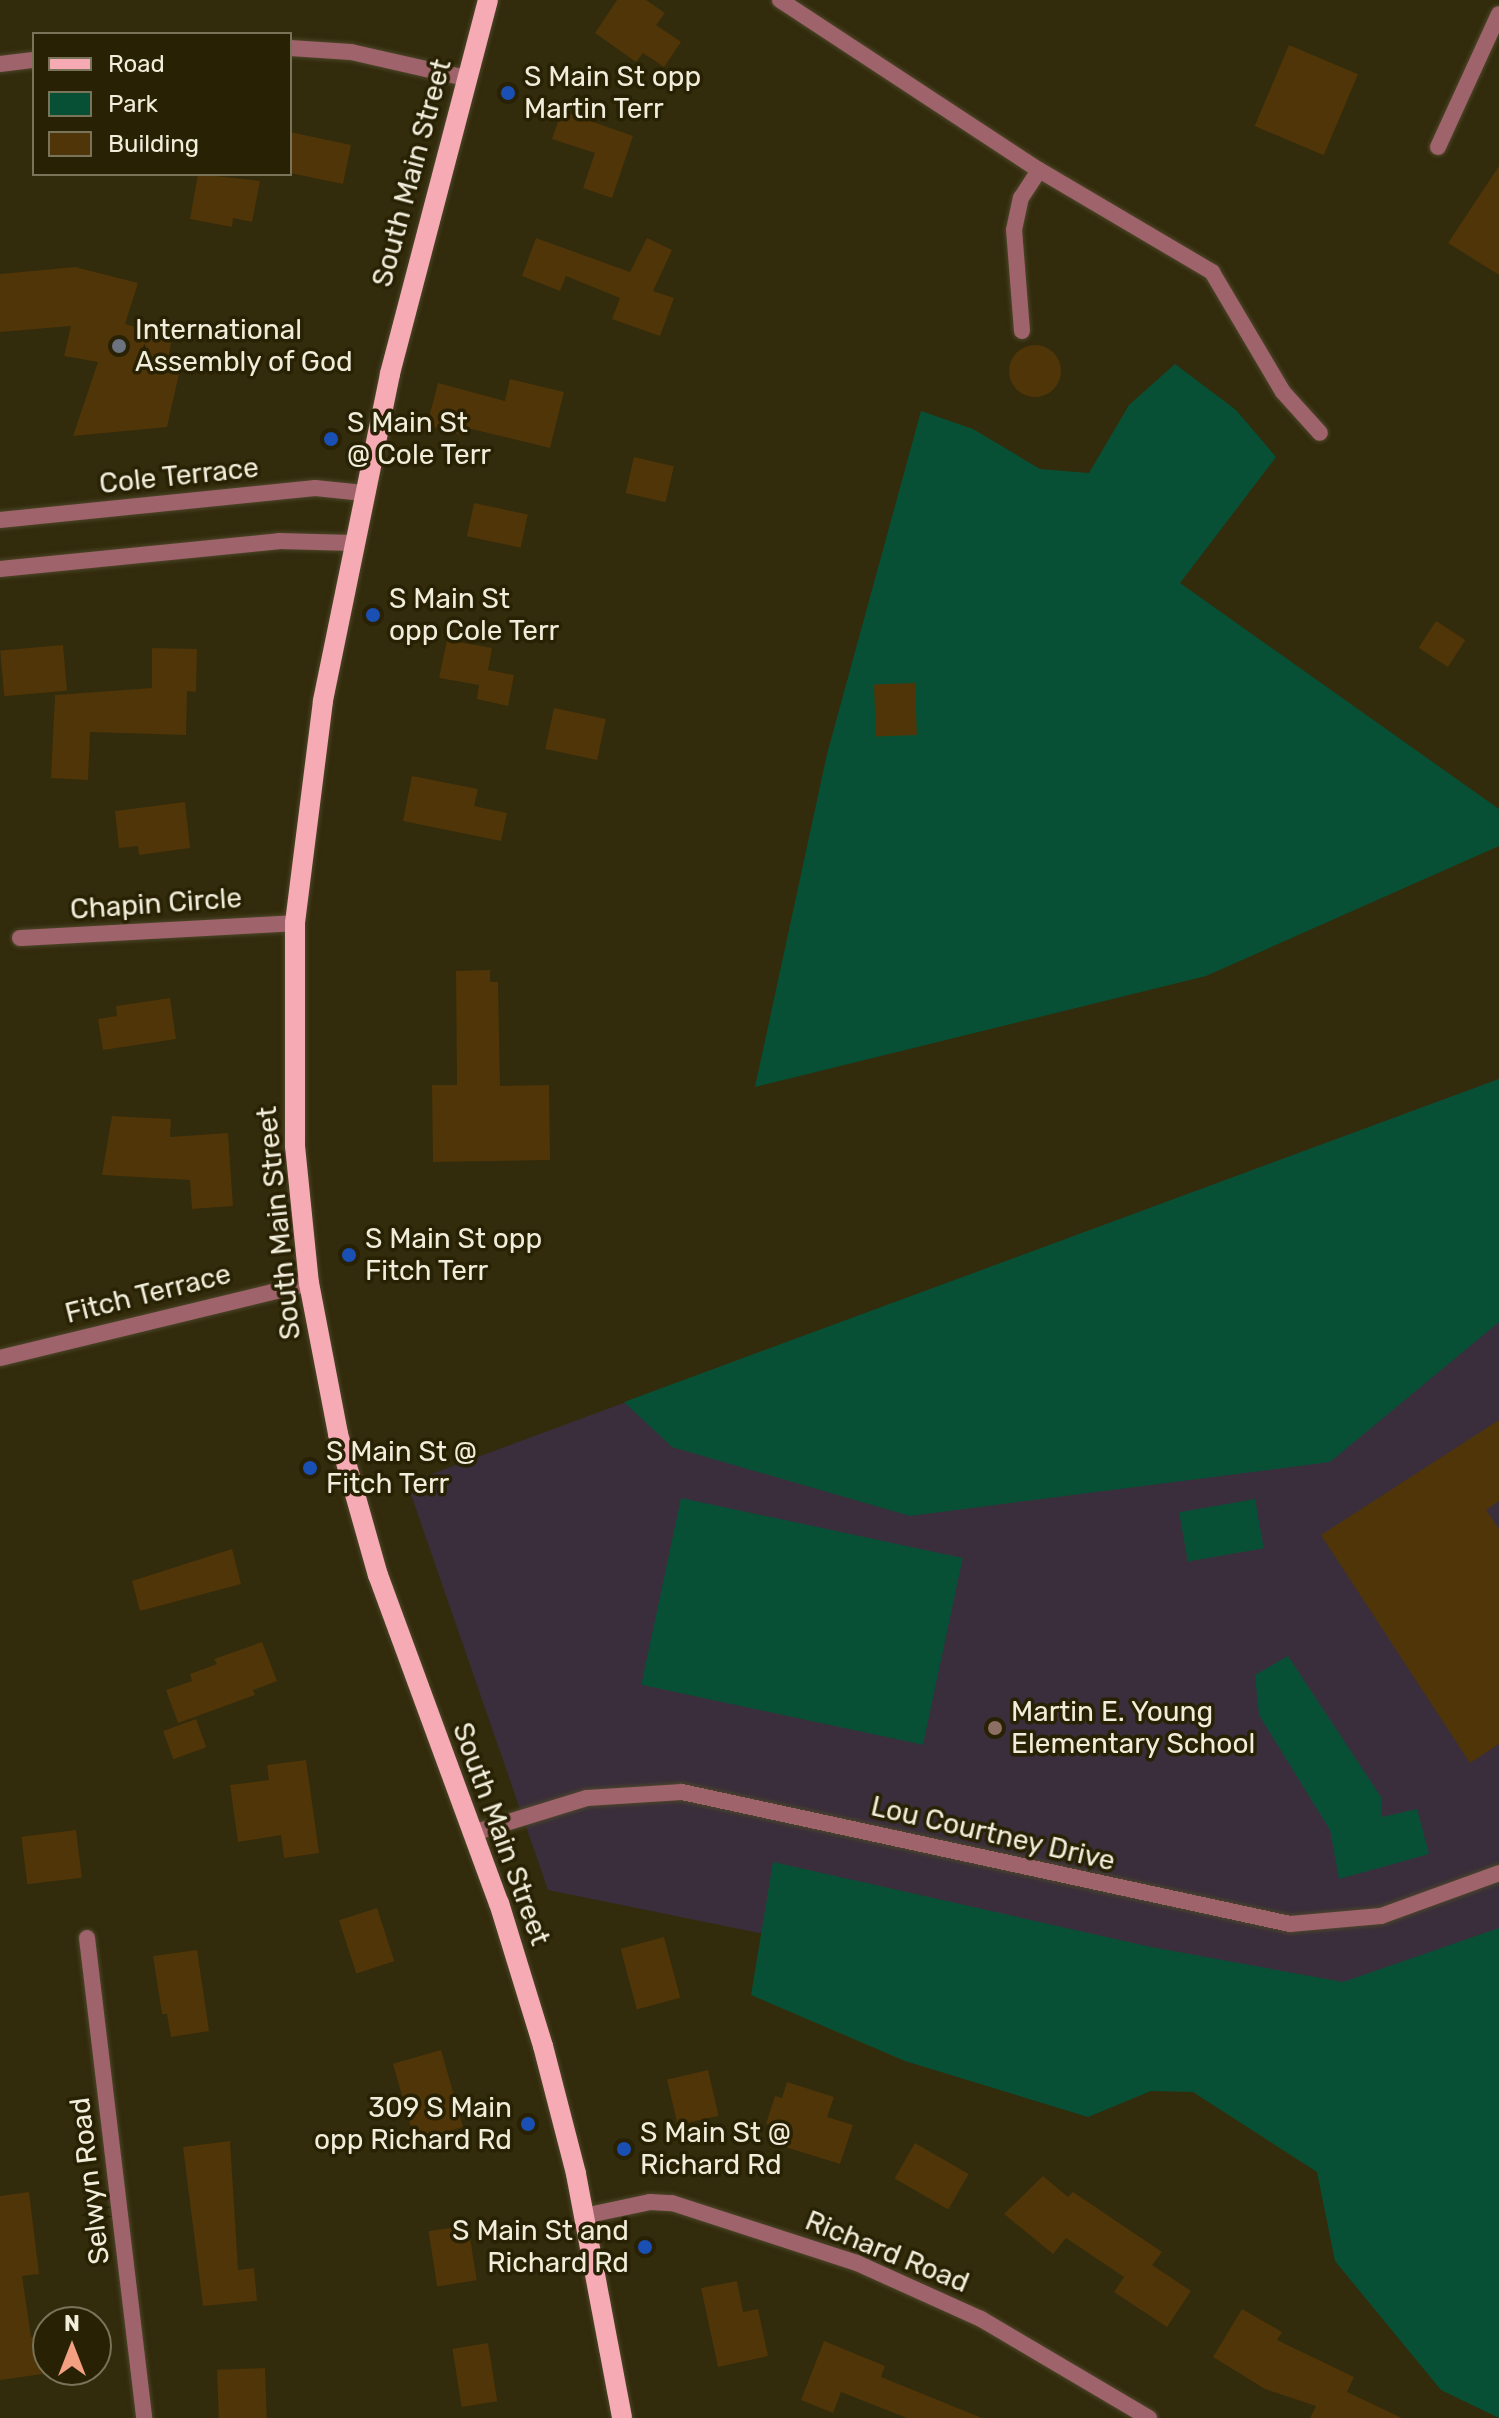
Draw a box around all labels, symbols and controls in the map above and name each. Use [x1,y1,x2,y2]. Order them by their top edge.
legend [32,32,292,176]
text: Road [108,50,165,78]
street label: South Main Street [365,55,459,291]
place label: S Main St opp Martin Terr [524,60,701,126]
marker: S Main St opp Martin Terr [499,84,517,102]
text: Park [108,90,158,118]
text: Building [108,130,199,158]
place label: International Assembly of God [135,313,354,379]
marker: International Assembly of God [110,337,128,355]
place label: S Main St @ Cole Terr [347,406,492,472]
marker: S Main St @ Cole Terr [322,430,340,448]
street label: Cole Terrace [97,451,261,501]
place label: S Main St opp Cole Terr [389,582,560,648]
marker: S Main St opp Cole Terr [364,606,382,624]
street label: Chapin Circle [69,881,243,927]
street label: South Main Street [250,1105,308,1341]
place label: S Main St opp Fitch Terr [365,1222,542,1288]
marker: S Main St opp Fitch Terr [340,1246,358,1264]
street label: Fitch Terrace [61,1257,235,1331]
place label: S Main St @ Fitch Terr [326,1435,477,1501]
marker: S Main St @ Fitch Terr [301,1459,319,1477]
place label: Martin E. Young Elementary School [1011,1695,1256,1761]
street label: South Main Street [445,1718,557,1950]
marker: Martin E. Young Elementary School [986,1719,1004,1737]
street label: Lou Courtney Drive [867,1789,1119,1879]
place label: 309 S Main opp Richard Rd [314,2091,512,2157]
street label: Selwyn Road [63,2096,117,2266]
marker: 309 S Main opp Richard Rd [519,2115,537,2133]
place label: S Main St @ Richard Rd [640,2116,791,2182]
marker: S Main St @ Richard Rd [615,2140,633,2158]
street label: Richard Road [800,2204,974,2300]
place label: S Main St and Richard Rd [452,2214,629,2280]
marker: S Main St and Richard Rd [636,2238,654,2256]
north arrow [32,2306,112,2386]
text: N [64,2310,80,2337]

